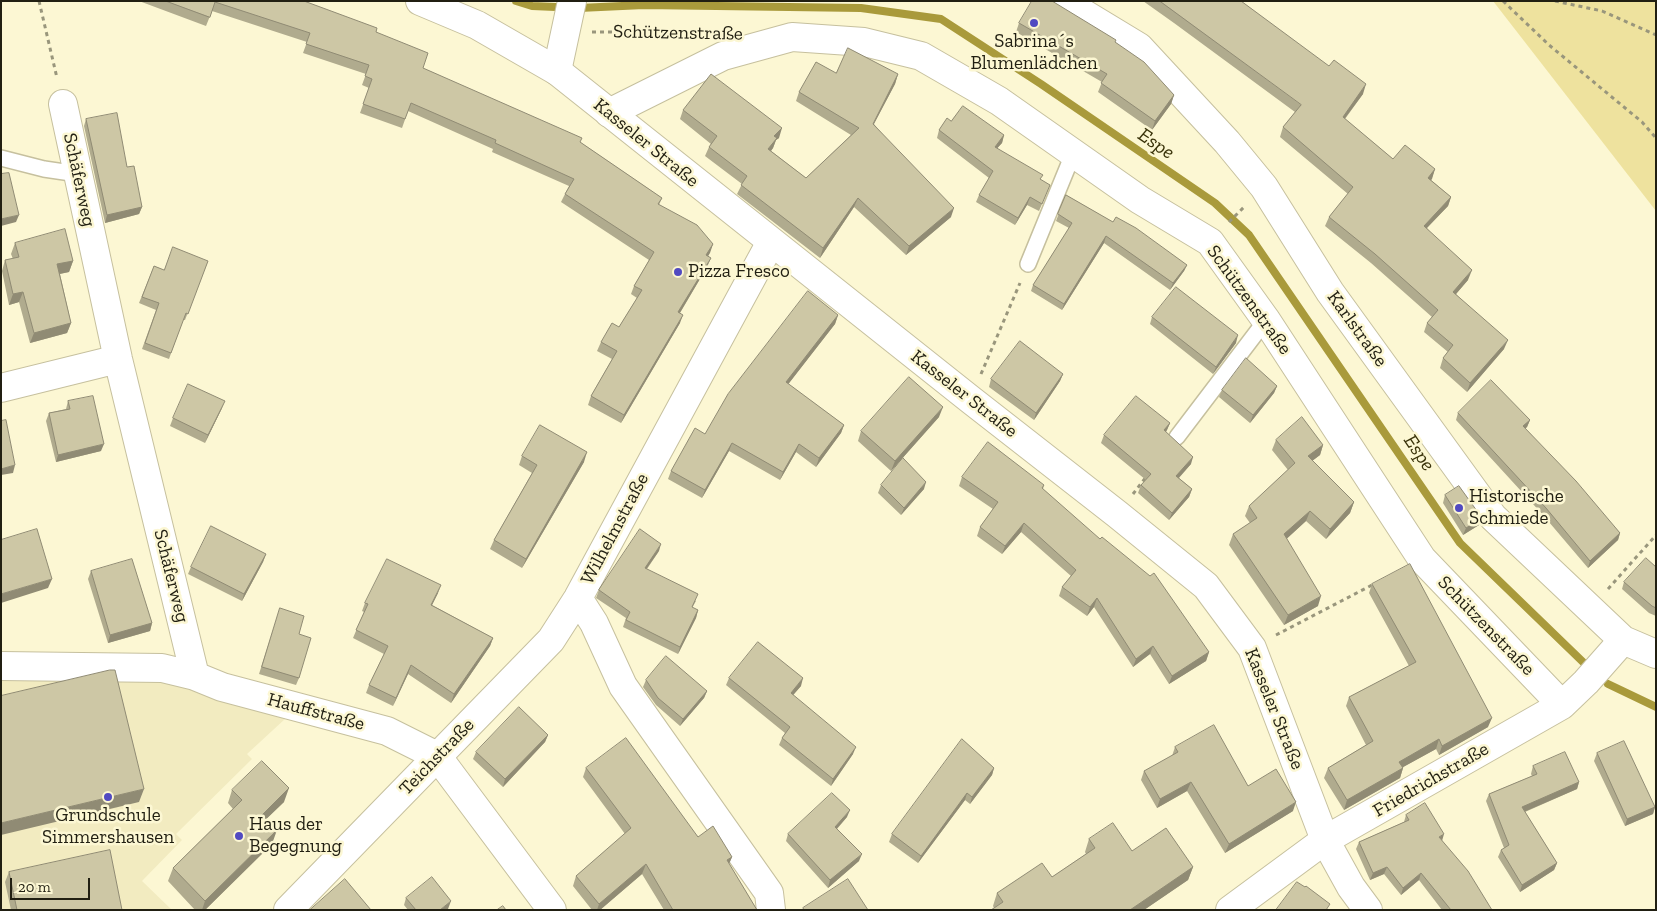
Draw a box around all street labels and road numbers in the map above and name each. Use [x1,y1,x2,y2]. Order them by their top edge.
street label: Schützenstraße [613,20,743,46]
street label: Kasseler Straße [589,94,703,192]
street label: Schäferweg [58,131,100,229]
street label: Schützenstraße [1202,241,1296,359]
street label: Karlstraße [1322,287,1392,371]
street label: Kasseler Straße [906,345,1022,443]
street label: Wilhelmstraße [576,469,654,589]
street label: Schäferweg [148,527,194,625]
street label: Schützenstraße [1433,571,1539,681]
street label: Kasseler Straße [1239,645,1309,773]
street label: Hauffstraße [265,688,367,736]
street label: Teichstraße [395,714,479,800]
street label: Friedrichstraße [1369,738,1493,822]

